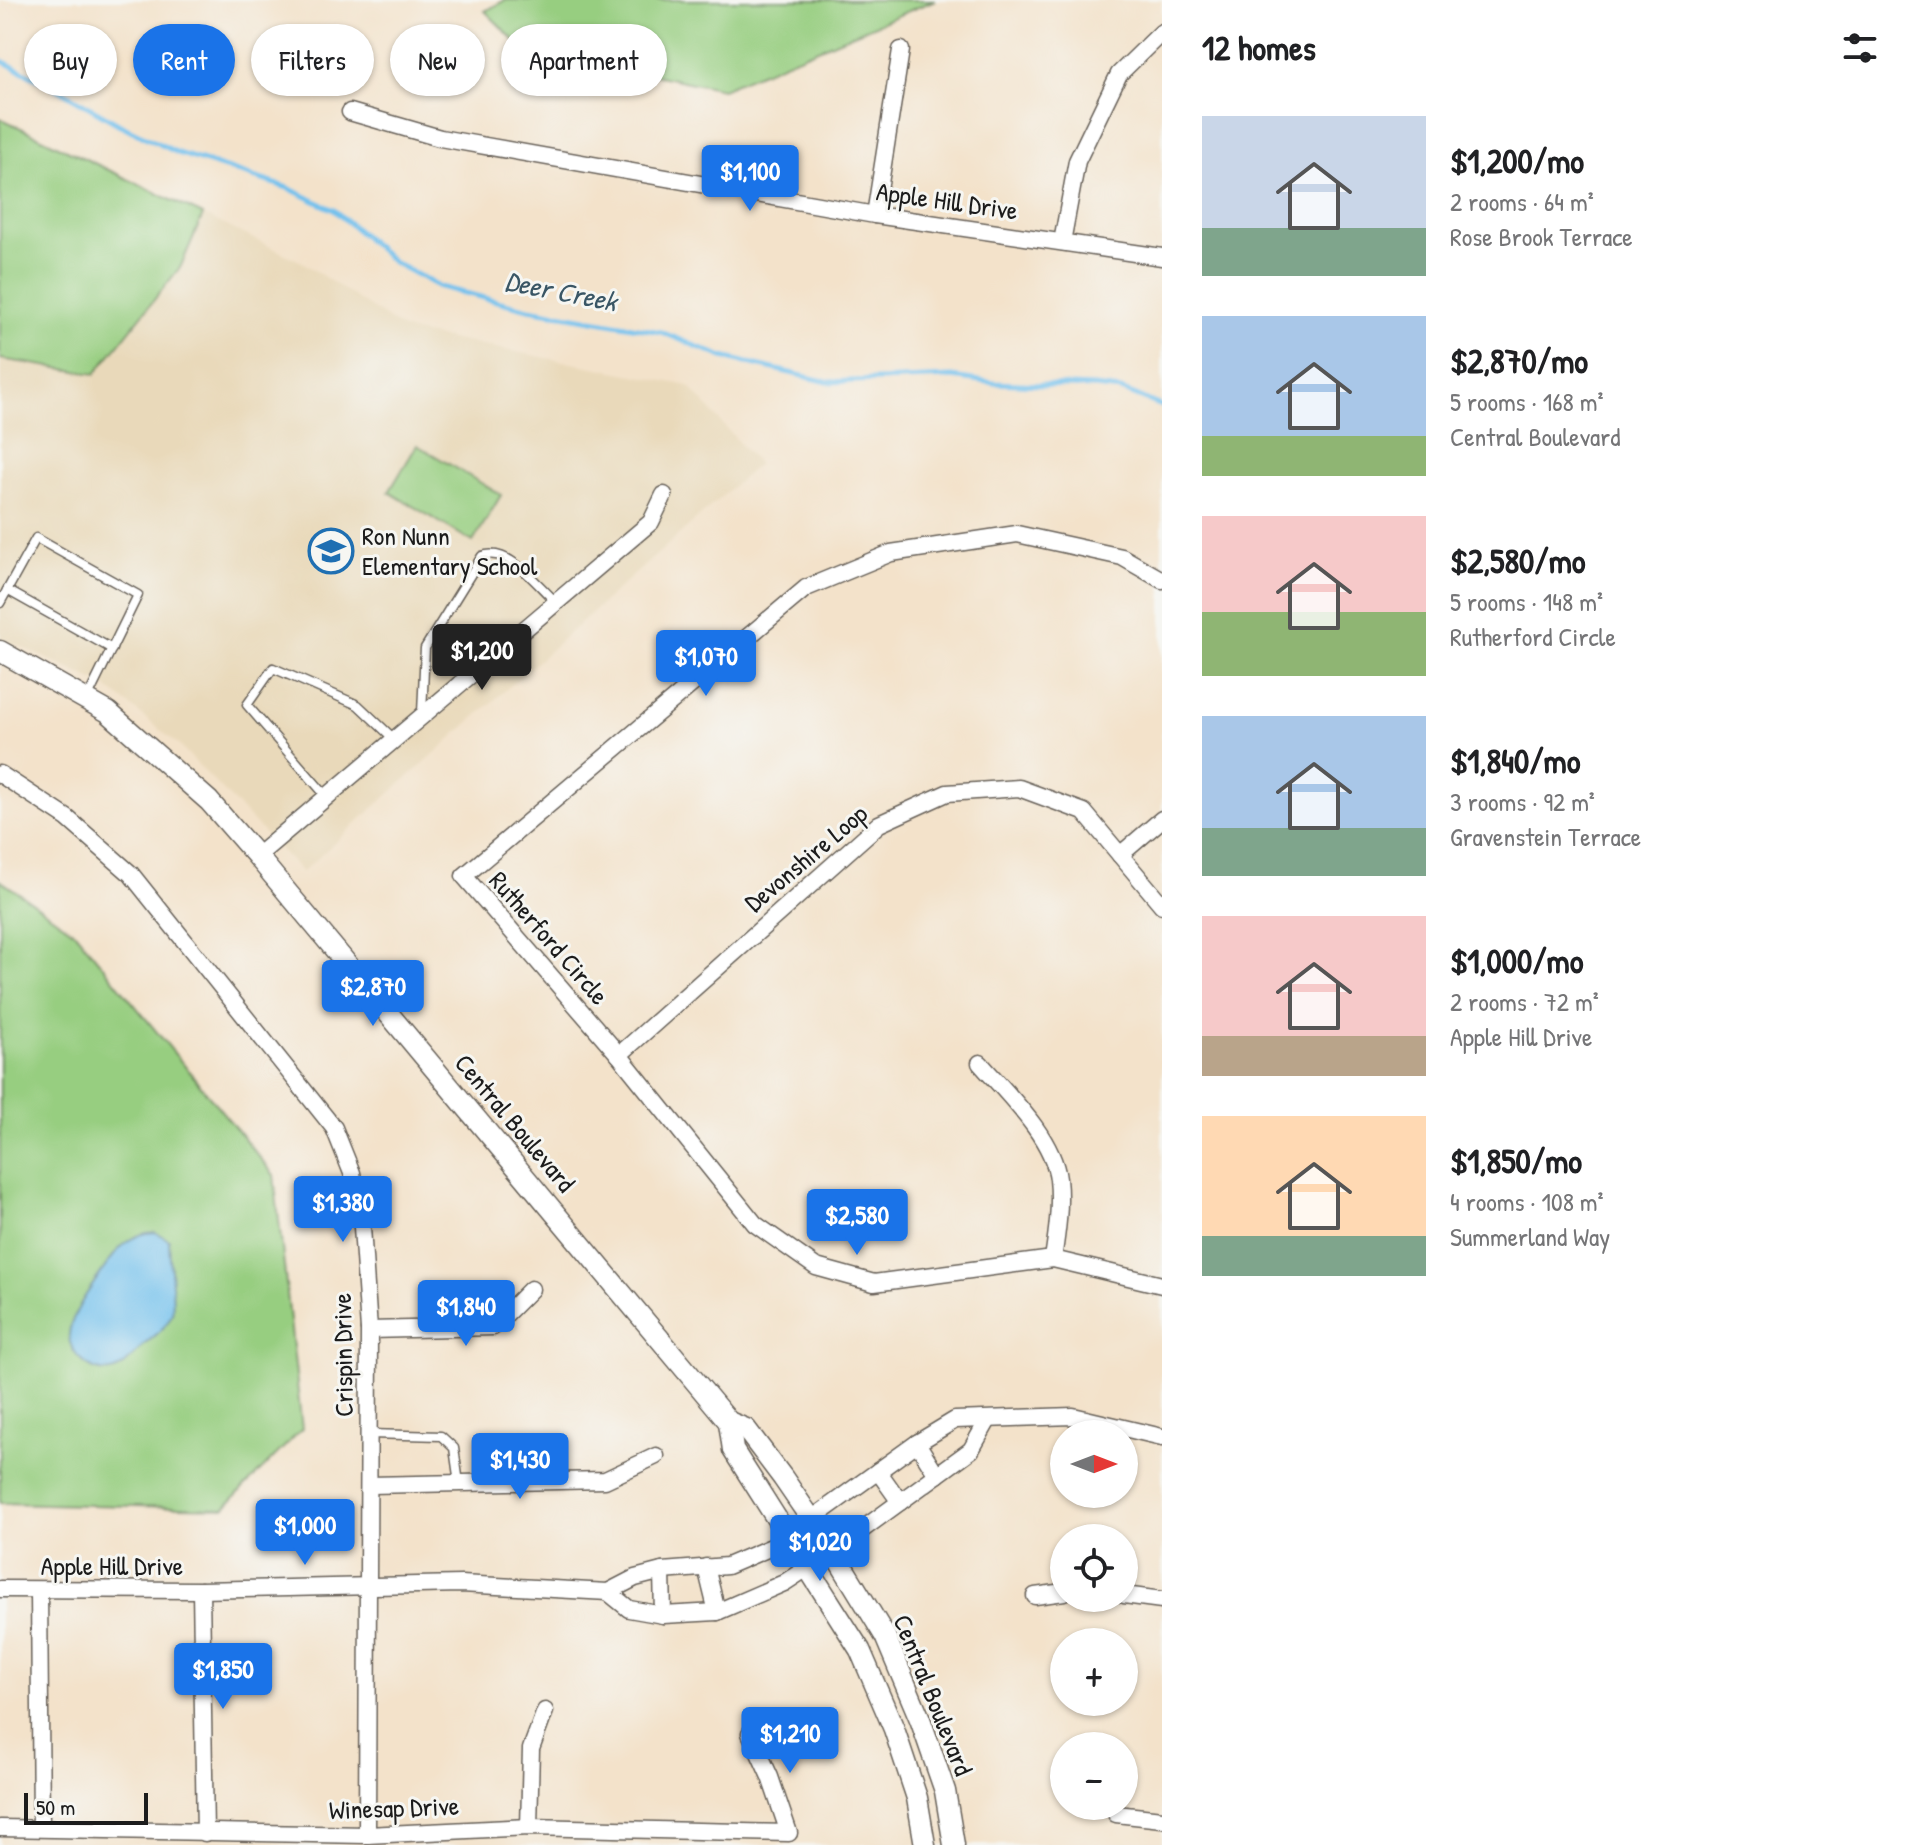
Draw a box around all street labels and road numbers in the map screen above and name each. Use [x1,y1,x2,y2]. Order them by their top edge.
street label: Apple Hill Drive [874,173,1020,228]
street label: Devonshire Loop [737,796,874,919]
street label: Rutherford Circle [482,864,617,1012]
street label: Central Boulevard [447,1046,584,1199]
street label: Crispin Drive [324,1293,361,1417]
street label: Apple Hill Drive [41,1548,183,1583]
street label: Central Boulevard [885,1609,982,1780]
street label: Winesap Drive [328,1788,460,1827]

